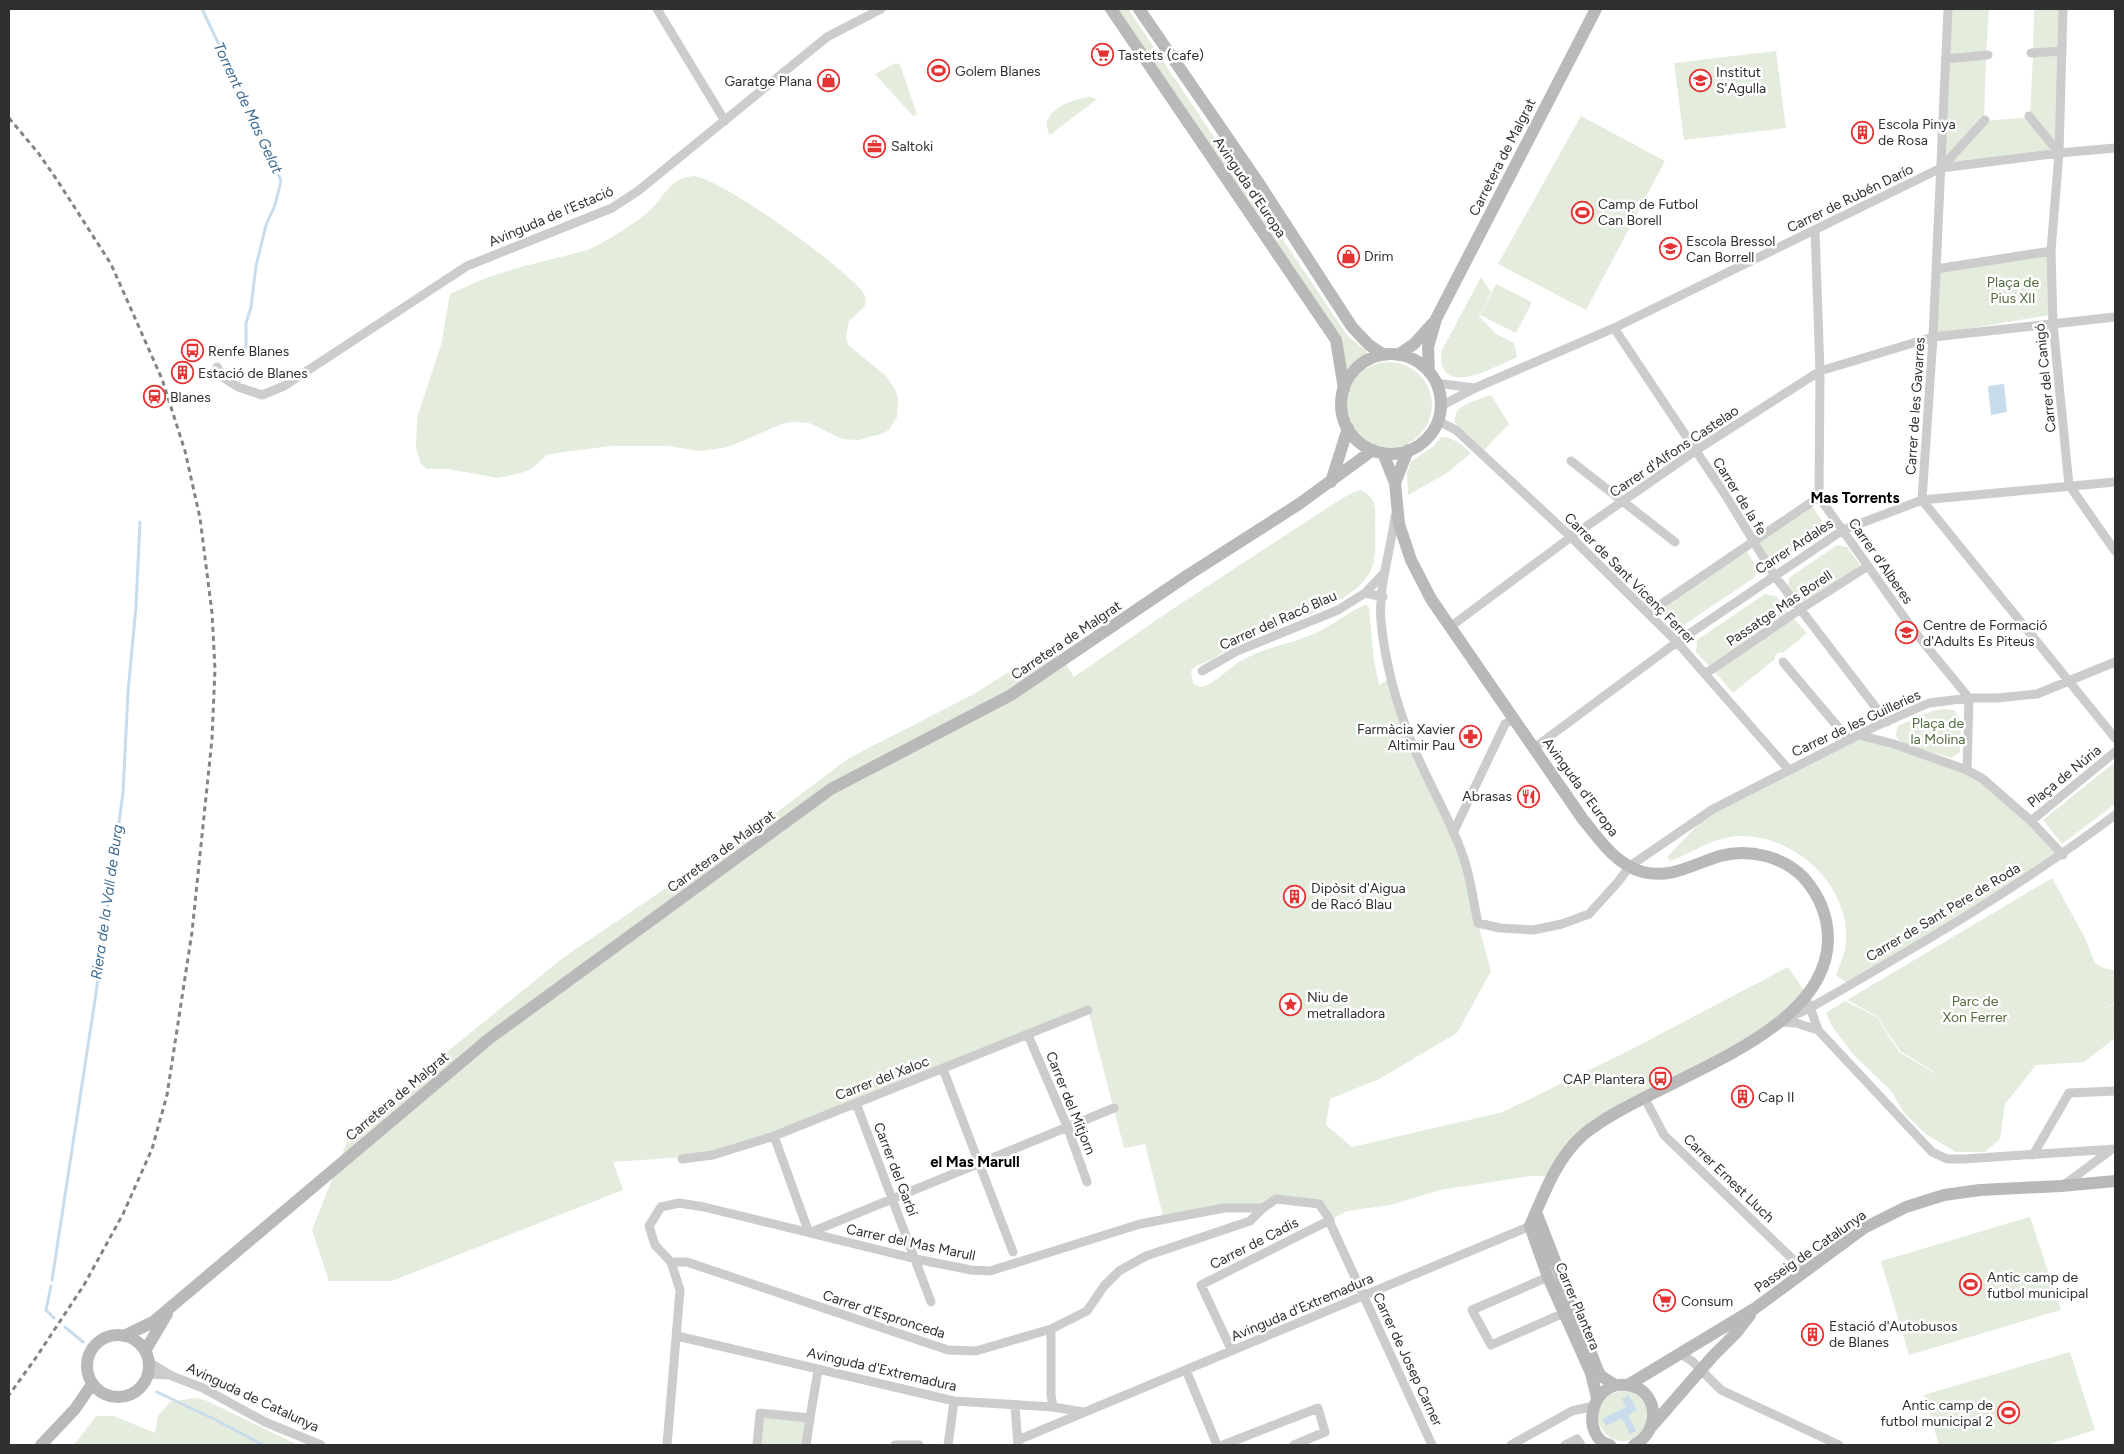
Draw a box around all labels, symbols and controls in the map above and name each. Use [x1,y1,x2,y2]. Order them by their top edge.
water label: Torrent de Mas Gelat [210,39,286,177]
supermarket icon: Tastets (cafe) [1090,43,1114,67]
place label: Tastets (cafe) [1118,47,1204,64]
sports icon: Golem Blanes [927,59,951,83]
place label: Golem Blanes [955,63,1041,80]
place label: Institut S'Agulla [1716,64,1766,97]
school or university icon: Institut S'Agulla [1688,68,1712,92]
shop icon: Garatge Plana [816,69,840,93]
place label: Garatge Plana [724,73,812,90]
street label: Carretera de Malgrat [1466,96,1539,219]
place label: Escola Pinya de Rosa [1878,116,1956,149]
building icon: Escola Pinya de Rosa [1850,120,1874,144]
office icon: Saltoki [863,134,887,158]
street label: Avinguda d'Europa [1210,134,1290,241]
place label: Saltoki [891,138,933,155]
street label: Carrer de Rubén Darío [1784,160,1916,236]
street label: Avinguda de l'Estació [486,182,616,250]
place label: Camp de Futbol Can Borell [1598,196,1698,229]
sports icon: Camp de Futbol Can Borell [1570,200,1594,224]
place label: Escola Bressol Can Borrell [1686,233,1775,266]
school or university icon: Escola Bressol Can Borrell [1658,237,1682,261]
shop icon: Drim [1336,244,1360,268]
place label: Drim [1364,248,1394,265]
park label: Plaça de Pius XII [1987,274,2040,307]
street label: Carrer del Canigó [2031,323,2060,433]
street label: Carrer de les Gavarres [1902,337,1929,476]
bus stop icon: Renfe Blanes [180,339,204,363]
place label: Renfe Blanes [208,343,289,360]
building icon: Estació de Blanes [170,361,194,385]
place label: Estació de Blanes [198,365,308,382]
station icon: Blanes [142,385,166,409]
place label: Blanes [170,389,211,406]
street label: Carrer d'Alfons Castelao [1606,402,1742,501]
street label: Carrer de la fe [1709,454,1770,539]
district label: Mas Torrents [1810,489,1900,507]
street label: Carrer de Sant Vicenç Ferrer [1561,509,1699,648]
street label: Carrer Ardales [1752,515,1836,578]
street label: Carrer d'Alberes [1845,515,1916,607]
street label: Passatge Mas Borell [1723,567,1835,650]
street label: Carrer del Racó Blau [1217,587,1339,654]
street label: Carretera de Malgrat [1008,597,1125,684]
place label: Centre de Formació d'Adults Es Piteus [1923,617,2047,650]
school or university icon: Centre de Formació d'Adults Es Piteus [1895,621,1919,645]
street label: Carrer de les Guilleries [1789,686,1923,761]
park label: Plaça de la Molina [1911,715,1965,748]
place label: Farmàcia Xavier Altimir Pau [1357,721,1455,754]
pharmacy icon: Farmàcia Xavier Altimir Pau [1459,725,1483,749]
street label: Avinguda d'Europa [1539,735,1622,840]
street label: Plaça de Núria [2024,742,2104,811]
restaurant icon: Abrasas [1516,784,1540,808]
place label: Abrasas [1462,788,1512,805]
street label: Carretera de Malgrat [664,807,779,896]
water label: Riera de la Vall de Burg [87,823,127,981]
street label: Carrer de Sant Pere de Roda [1863,860,2024,965]
place label: Dipòsit d'Aigua de Racó Blau [1311,880,1406,913]
building icon: Dipòsit d'Aigua de Racó Blau [1283,884,1307,908]
place label: Niu de metralladora [1307,989,1385,1022]
place icon: Niu de metralladora [1279,993,1303,1017]
park label: Parc de Xon Ferrer [1943,993,2008,1026]
street label: Carretera de Malgrat [342,1048,452,1144]
street label: Carrer del Mitjorn [1042,1049,1099,1157]
street label: Carrer del Xaloc [833,1053,932,1104]
bus stop icon: CAP Plantera [1649,1067,1673,1091]
place label: CAP Plantera [1563,1071,1645,1088]
building icon: Cap II [1730,1085,1754,1109]
place label: Cap II [1758,1089,1795,1106]
street label: Carrer del Garbí [870,1120,921,1219]
street label: Carrer Ernest Lluch [1680,1131,1778,1226]
district label: el Mas Marull [930,1153,1020,1171]
street label: Passeig de Catalunya [1751,1206,1869,1296]
street label: Carrer de Cadis [1207,1214,1301,1273]
street label: Carrer del Mas Marull [845,1220,977,1264]
street label: Carrer Plantera [1551,1260,1604,1353]
place label: Antic camp de futbol municipal [1987,1269,2088,1302]
street label: Avinguda d'Extremadura [1228,1270,1376,1345]
sports icon: Antic camp de futbol municipal [1959,1273,1983,1297]
street label: Carrer d'Espronceda [820,1287,947,1342]
supermarket icon: Consum [1653,1289,1677,1313]
street label: Carrer de Josep Carner [1369,1290,1446,1429]
place label: Consum [1681,1293,1733,1310]
place label: Estació d'Autobusos de Blanes [1829,1318,1957,1351]
building icon: Estació d'Autobusos de Blanes [1801,1322,1825,1346]
street label: Avinguda d'Extremadura [805,1344,958,1395]
street label: Avinguda de Catalunya [184,1359,322,1436]
place label: Antic camp de futbol municipal 2 [1880,1397,1993,1430]
sports icon: Antic camp de futbol municipal 2 [1997,1401,2021,1425]

